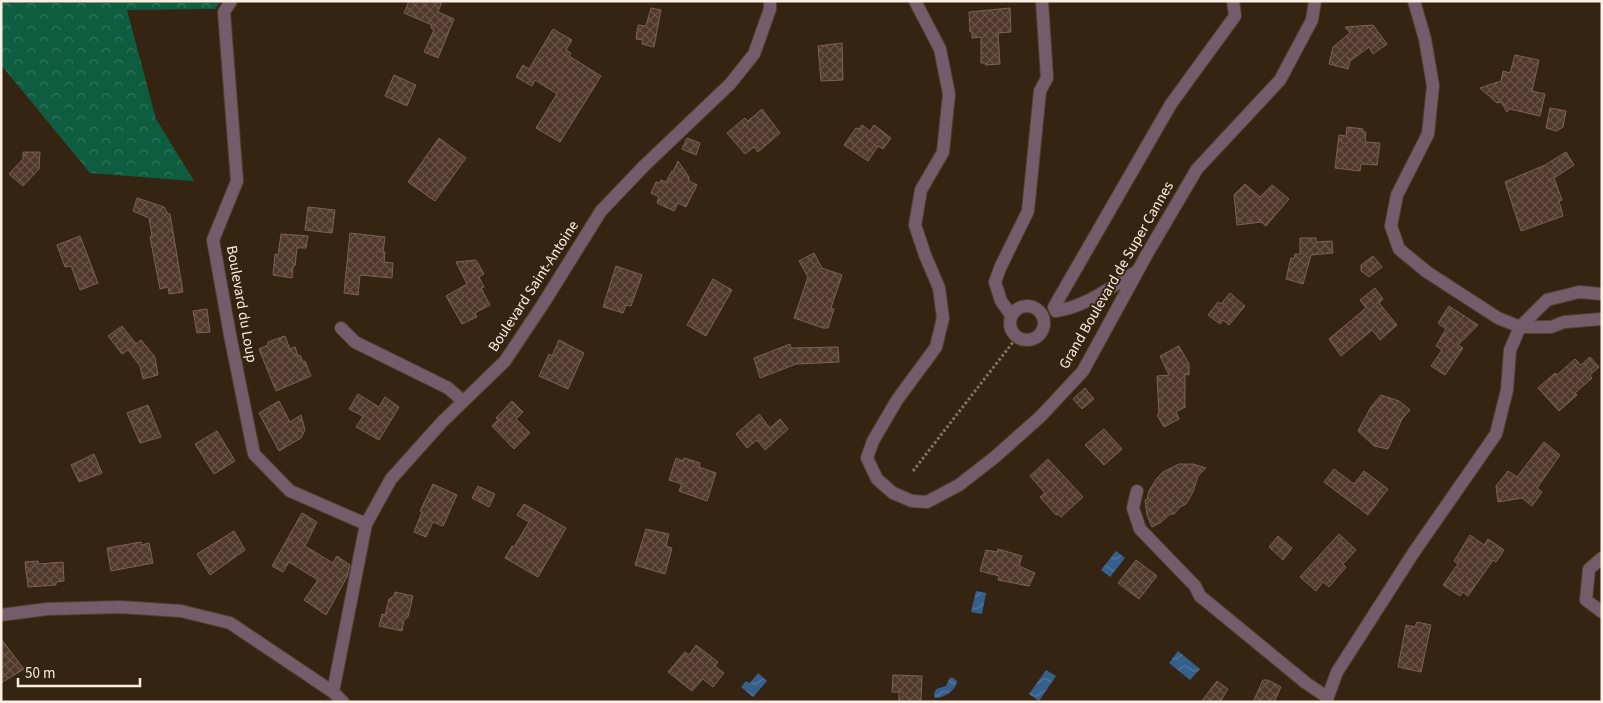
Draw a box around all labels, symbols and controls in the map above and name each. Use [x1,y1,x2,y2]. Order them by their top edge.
street label: Grand Boulevard de Super Cannes [1054,178,1179,373]
street label: Boulevard Saint-Antoine [483,217,584,356]
street label: Boulevard du Loup [221,244,262,364]
scale bar [18,656,140,688]
text: 50 m [25,663,55,684]

